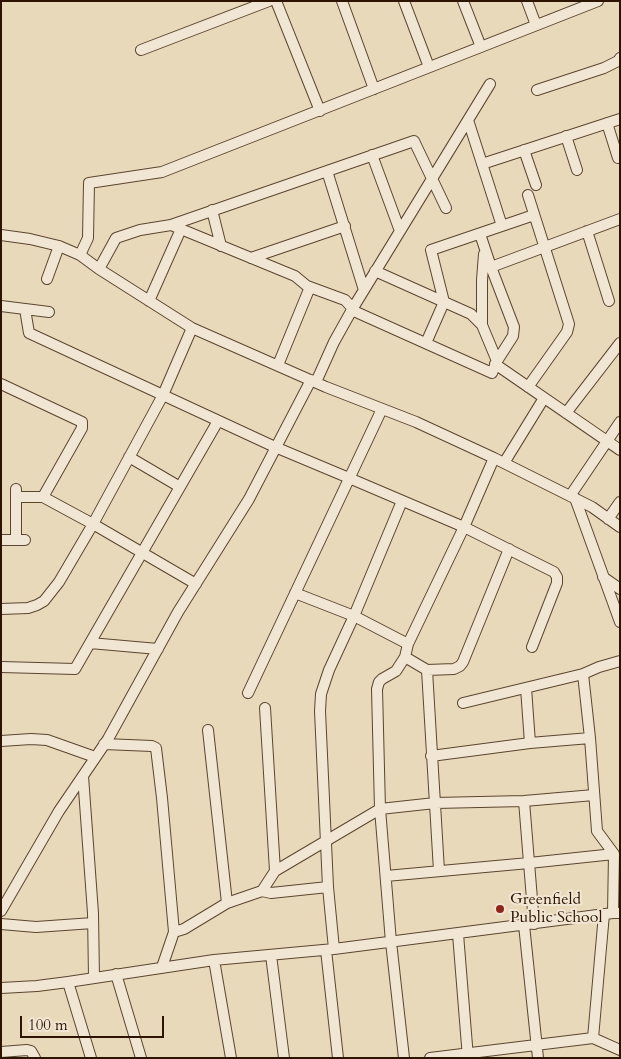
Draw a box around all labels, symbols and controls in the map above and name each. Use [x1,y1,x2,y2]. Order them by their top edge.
place label: Greenfield Public School [510,890,602,928]
marker: Greenfield Public School [494,903,506,915]
scale bar [22,1006,166,1038]
text: 100 m [28,1015,68,1035]

